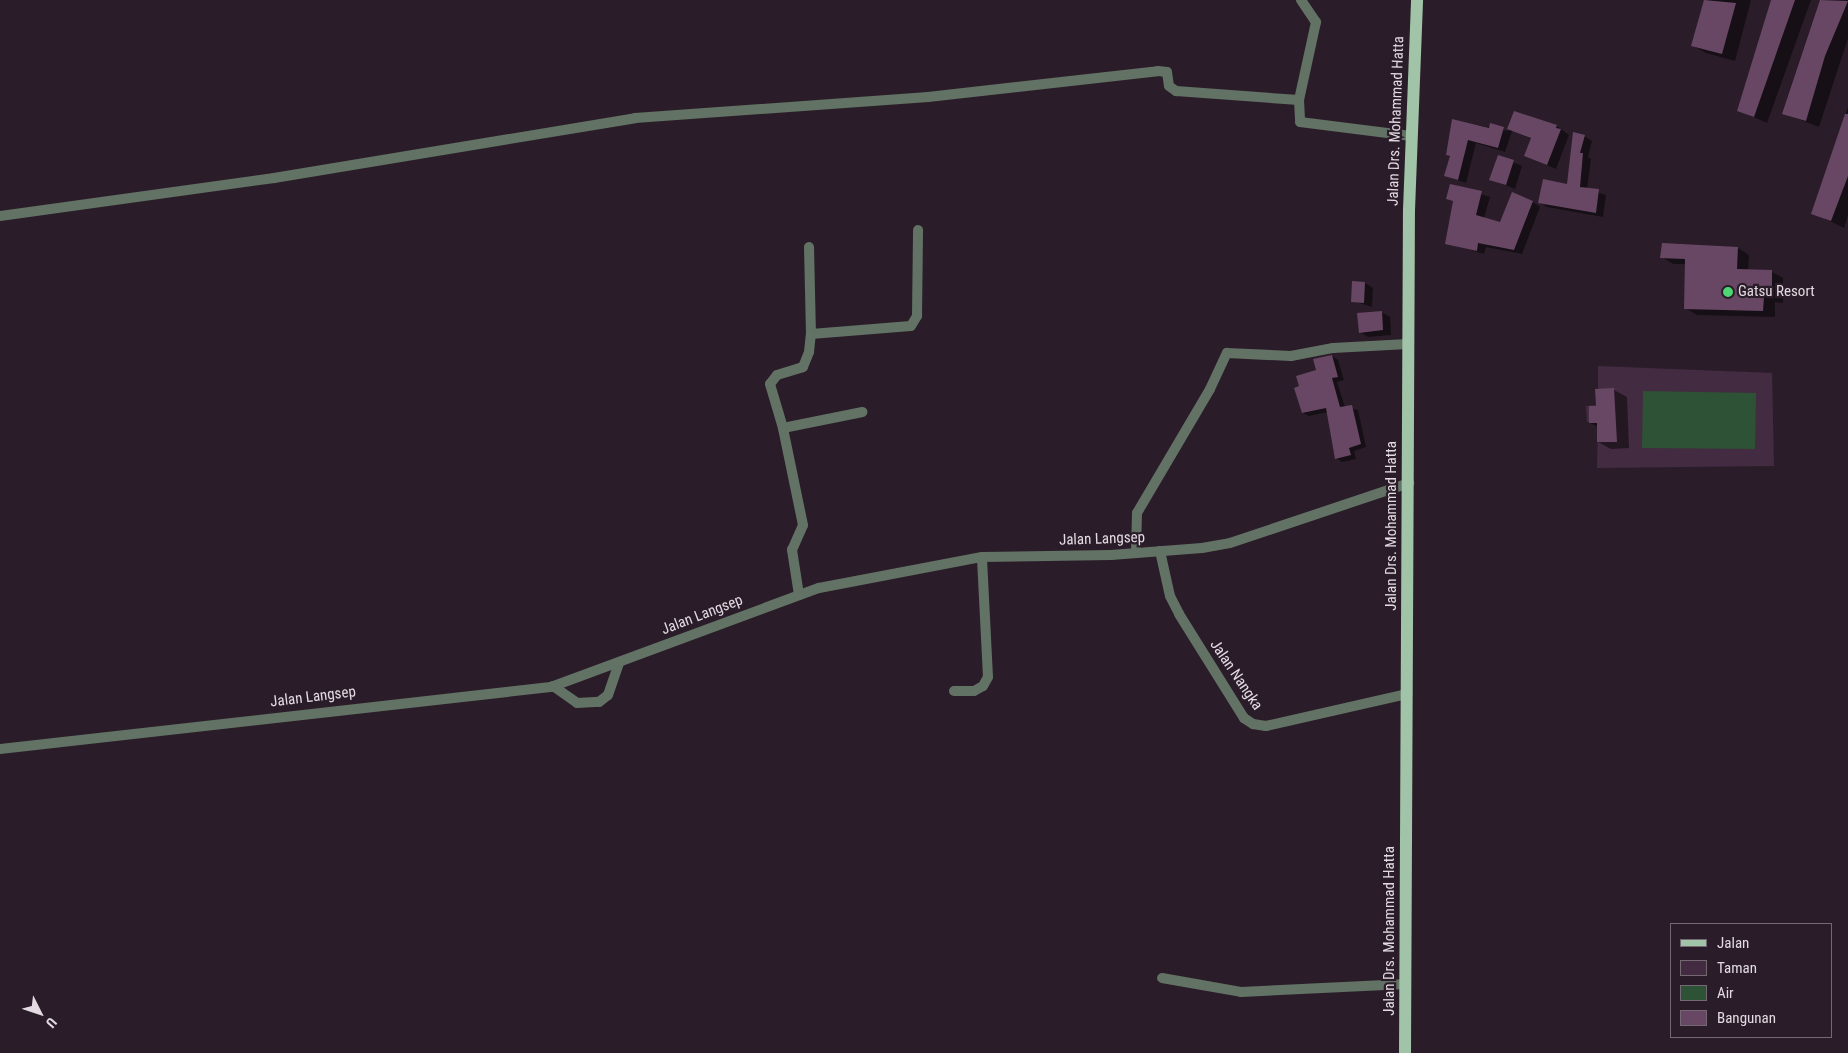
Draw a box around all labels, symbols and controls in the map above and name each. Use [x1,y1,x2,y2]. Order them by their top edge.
street label: Jalan Drs. Mohammad Hatta [1384,36,1408,206]
place label: Gatsu Resort [1738,283,1815,301]
marker: Gatsu Resort [1722,286,1734,298]
street label: Jalan Drs. Mohammad Hatta [1383,441,1401,611]
street label: Jalan Langsep [1059,529,1145,549]
street label: Jalan Langsep [659,591,745,639]
street label: Jalan Nangka [1206,636,1266,714]
street label: Jalan Langsep [269,683,357,711]
street label: Jalan Drs. Mohammad Hatta [1381,846,1399,1016]
legend [1670,923,1833,1038]
text: Jalan [1717,934,1749,952]
text: Taman [1717,959,1757,977]
text: Air [1717,984,1734,1002]
north arrow [15,988,65,1038]
text: Bangunan [1717,1009,1776,1027]
text: U [43,1015,60,1031]

